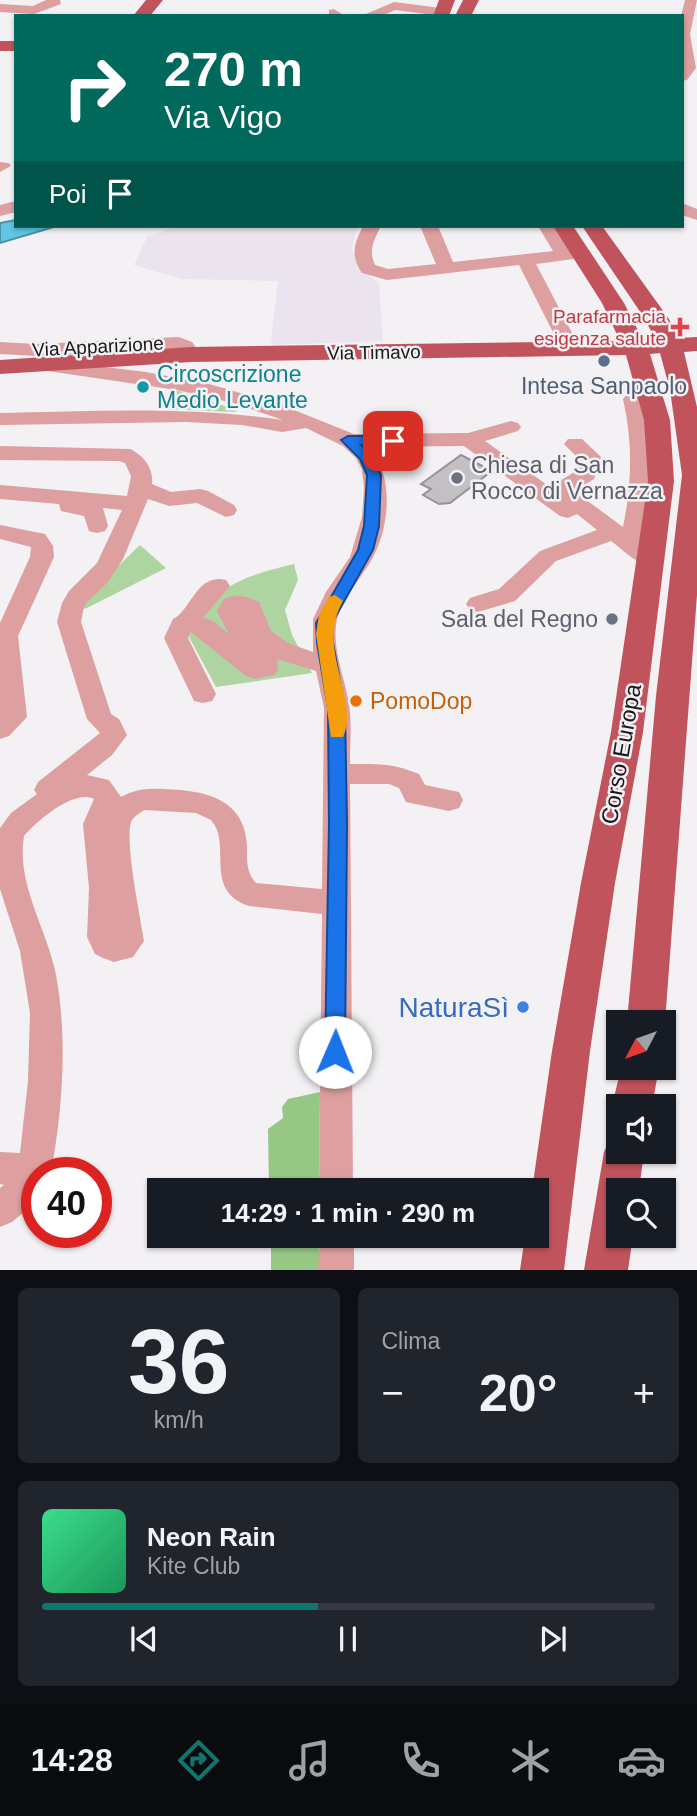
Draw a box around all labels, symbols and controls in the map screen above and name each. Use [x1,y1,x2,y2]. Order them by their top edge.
icon: right [49,42,140,133]
text: 270 m [164,42,303,96]
text: Via Vigo [164,99,282,135]
icon: arrive [101,175,139,213]
text: Poi [49,179,87,209]
place label: Parafarmacia esigenza salute [534,306,666,349]
marker: Parafarmacia esigenza salute [672,319,688,335]
street label: Via Apparizione [32,333,164,360]
street label: Via Timavo [327,341,421,364]
marker: Intesa Sanpaolo [596,353,612,369]
place label: Circoscrizione Medio Levante [157,361,308,413]
place label: Intesa Sanpaolo [521,373,687,399]
marker: Circoscrizione Medio Levante [135,379,151,395]
pin [363,411,423,471]
icon: arrive [374,422,412,460]
place label: Chiesa di San Rocco di Vernazza [471,452,663,504]
marker: Chiesa di San Rocco di Vernazza [449,470,465,486]
place label: Sala del Regno [441,606,598,632]
marker: Sala del Regno [604,611,620,627]
street label: Corso Europa [596,682,646,826]
place label: PomoDop [370,688,472,714]
marker: PomoDop [348,693,364,709]
place label: NaturaSì [399,992,509,1023]
marker: NaturaSì [515,999,531,1015]
north arrow [606,1010,676,1080]
map controls [606,1010,676,1248]
position arrow [298,1015,372,1089]
button: sound [606,1094,676,1164]
speed limit sign: 40 [21,1157,112,1248]
button: search [606,1178,676,1248]
text: 14:29 · 1 min · 290 m [221,1198,475,1228]
text: 36 [128,1311,229,1412]
text: Clima [382,1328,440,1354]
text: 20° [479,1364,558,1422]
text: − [382,1372,404,1414]
text: + [633,1372,655,1414]
text: km/h [154,1407,204,1433]
text: Neon Rain [147,1522,276,1552]
text: Kite Club [147,1553,240,1579]
icon: previous [125,1620,163,1658]
icon: pause [329,1620,367,1658]
icon: next [534,1620,572,1658]
icon: directions [174,1736,223,1785]
icon: music [285,1736,334,1785]
icon: phone [396,1736,445,1785]
icon: climate [506,1736,555,1785]
icon: car [617,1736,666,1785]
text: 14:28 [31,1742,113,1778]

